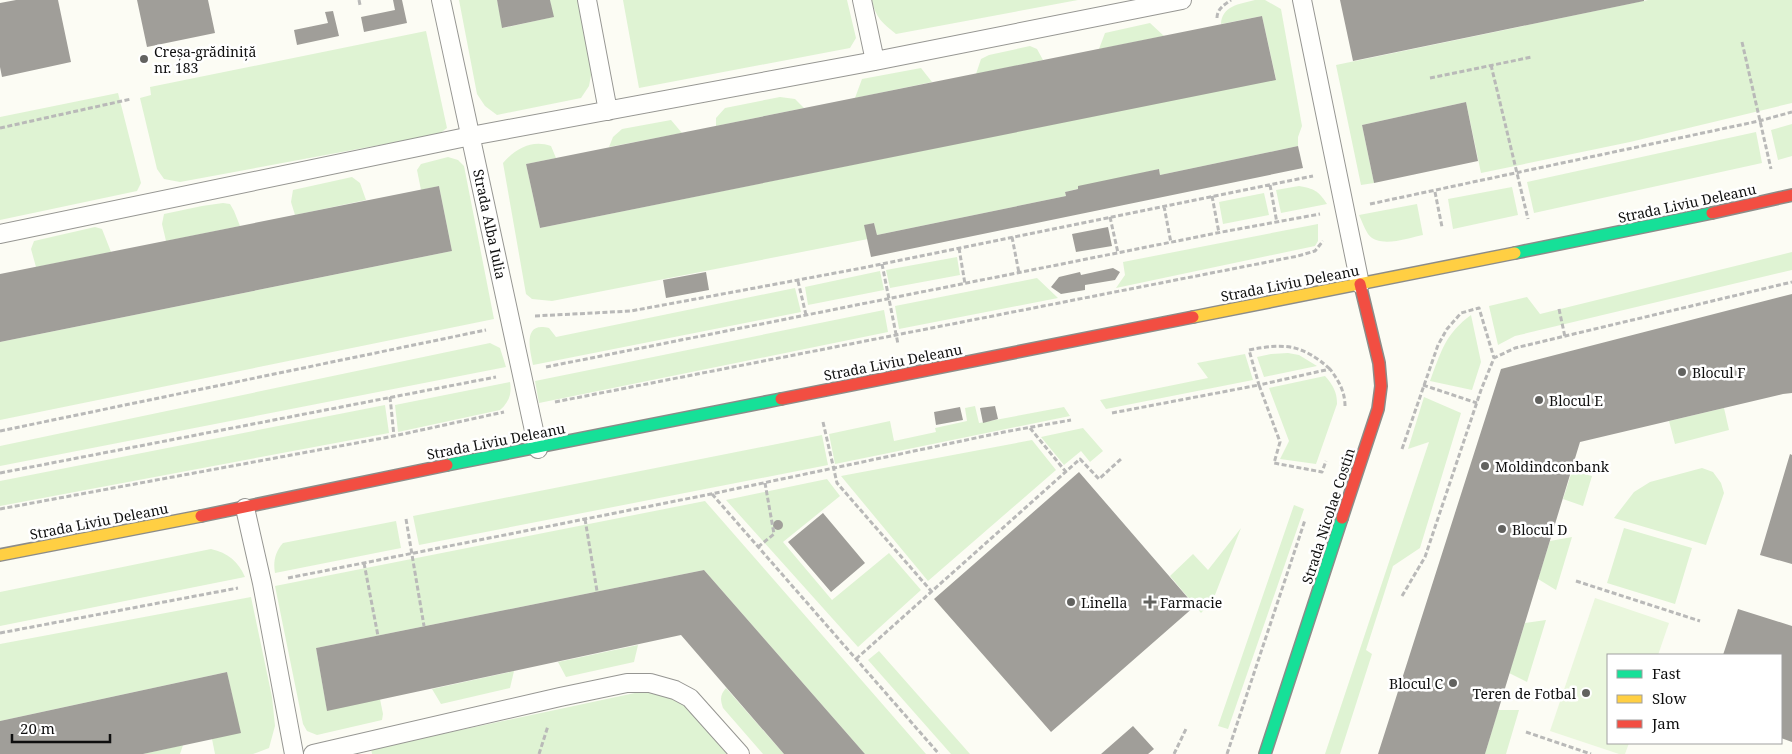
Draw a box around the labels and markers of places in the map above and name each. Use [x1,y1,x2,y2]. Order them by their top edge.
place label: Creșa-grădiniță nr. 183 [154,42,256,77]
marker: Creșa-grădiniță nr. 183 [138,53,150,65]
place label: Blocul F [1692,363,1746,382]
marker: Blocul F [1676,366,1688,378]
place label: Blocul E [1549,391,1603,410]
marker: Blocul E [1533,394,1545,406]
place label: Moldindconbank [1495,457,1610,476]
marker: Moldindconbank [1479,460,1491,472]
place label: Blocul D [1512,520,1568,539]
marker: Blocul D [1496,523,1508,535]
place label: Linella [1081,593,1127,612]
place label: Farmacie [1160,593,1222,612]
marker: Linella [1065,596,1077,608]
marker: Farmacie [1144,596,1156,608]
place label: Blocul C [1389,674,1443,693]
marker: Blocul C [1447,677,1459,689]
place label: Teren de Fotbal [1473,684,1577,703]
marker: Teren de Fotbal [1580,687,1592,699]

